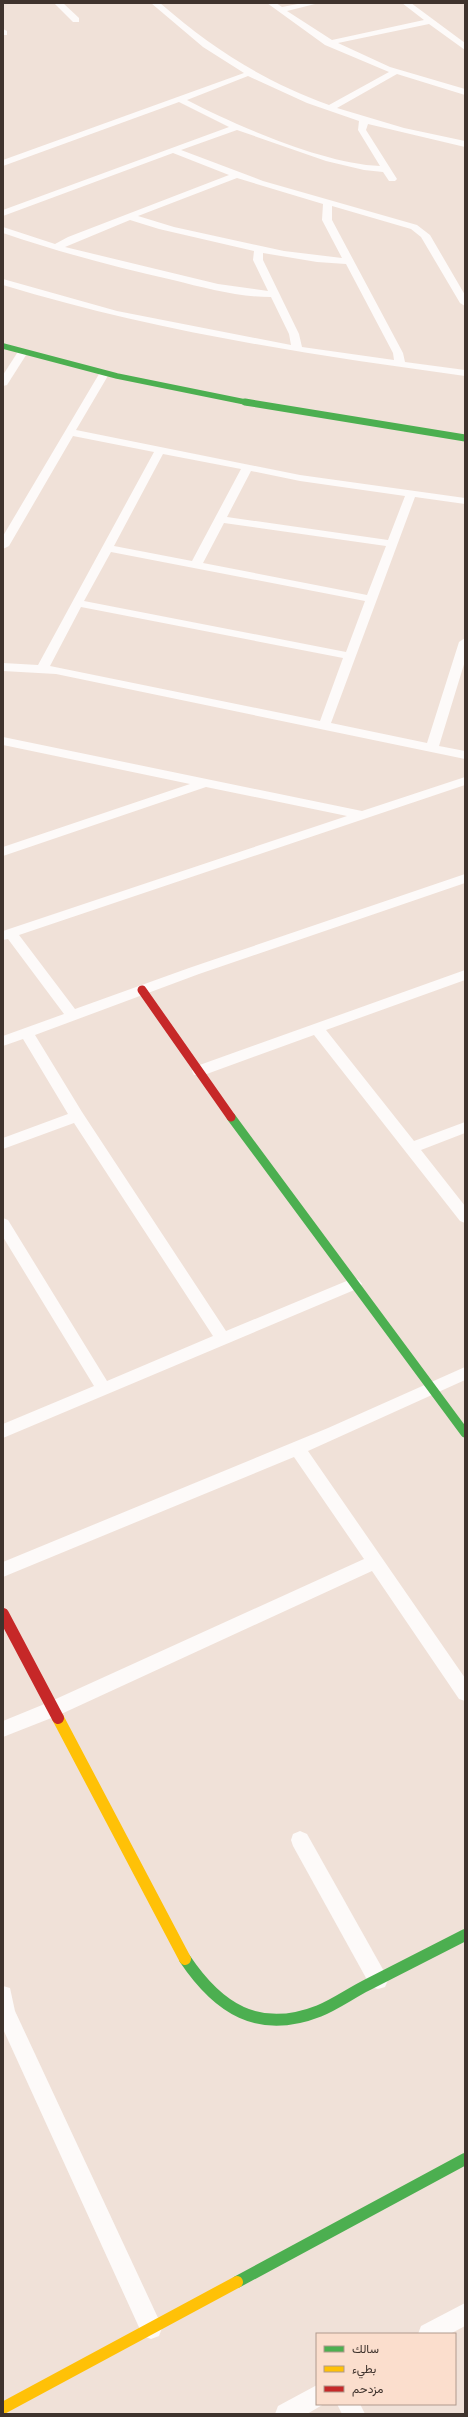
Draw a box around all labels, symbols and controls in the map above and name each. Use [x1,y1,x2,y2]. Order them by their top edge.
legend [316,2333,456,2405]
text: سالك [352,2341,379,2357]
text: بطيء [352,2361,376,2379]
text: مزدحم [352,2381,383,2397]

